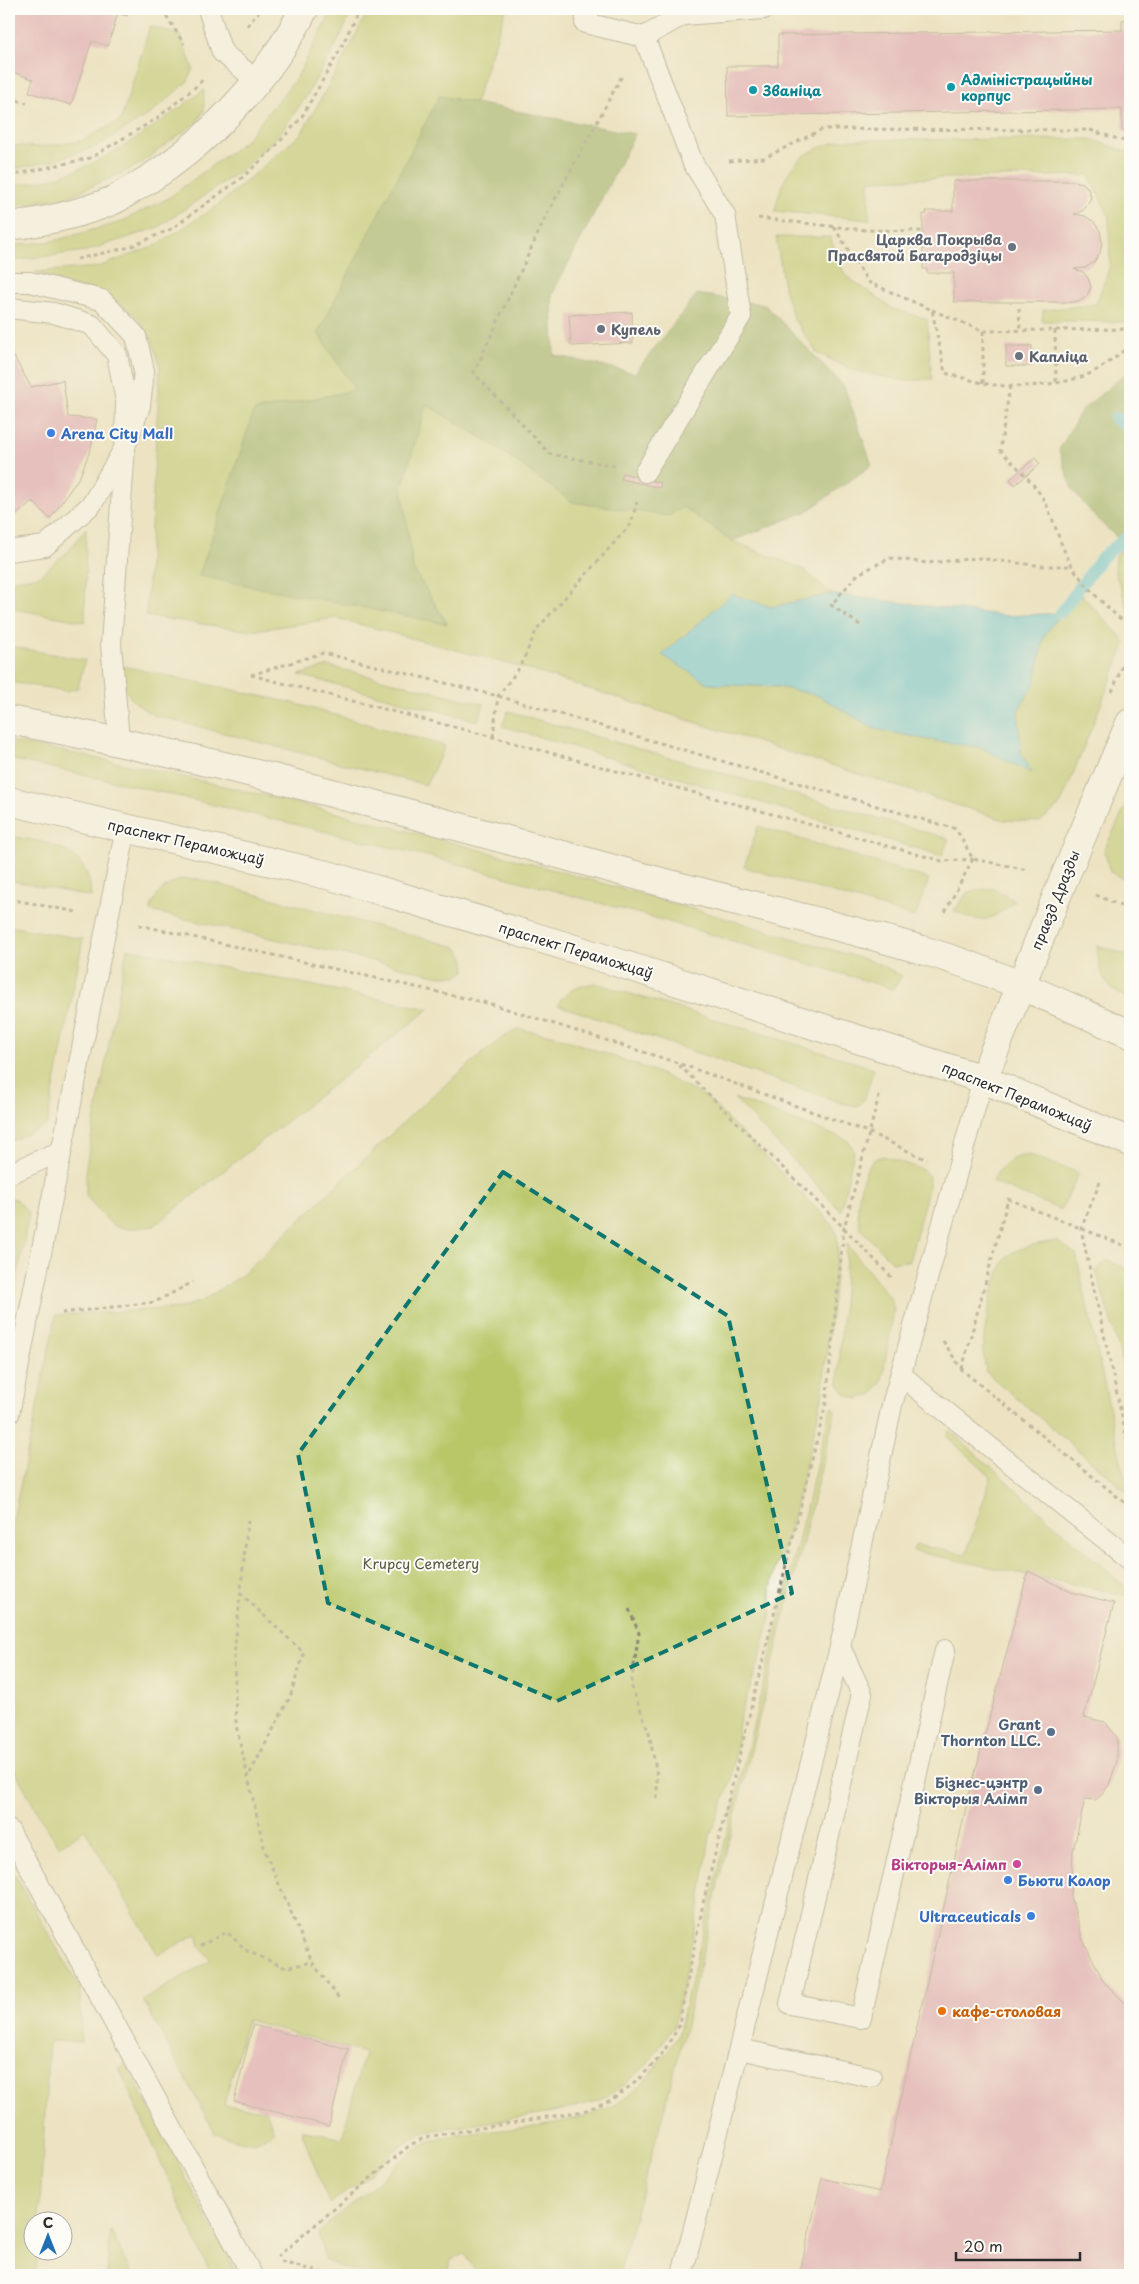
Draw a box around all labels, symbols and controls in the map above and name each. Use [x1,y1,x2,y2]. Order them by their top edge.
place label: Адміністрацыйны корпус [961,69,1093,106]
place label: Званіца [762,80,822,101]
marker: Адміністрацыйны корпус [945,81,957,93]
marker: Званіца [747,84,759,96]
place label: Царква Покрыва Прасвятой Багародзіцы [827,229,1003,266]
marker: Царква Покрыва Прасвятой Багародзіцы [1006,241,1018,253]
place label: Купель [611,319,661,340]
marker: Купель [595,323,607,335]
place label: Капліца [1029,346,1089,367]
marker: Капліца [1013,350,1025,362]
place label: Arena City Mall [60,423,173,444]
marker: Arena City Mall [45,427,57,439]
street label: праспект Пераможцаў [106,814,266,870]
street label: праезд Дразды [1025,847,1085,953]
street label: праспект Пераможцаў [496,917,656,983]
street label: праспект Пераможцаў [939,1056,1095,1136]
park label: Krupcy Cemetery [363,1553,479,1574]
place label: Grant Thornton LLC. [941,1714,1041,1751]
marker: Grant Thornton LLC. [1045,1726,1057,1738]
place label: Бізнес-цэнтр Вікторыя Алімп [914,1772,1028,1809]
marker: Бізнес-цэнтр Вікторыя Алімп [1032,1784,1044,1796]
place label: Вікторыя-Алімп [891,1854,1007,1875]
marker: Вікторыя-Алімп [1011,1858,1023,1870]
place label: Бьюти Колор [1018,1870,1111,1891]
marker: Бьюти Колор [1002,1874,1014,1886]
place label: Ultraceuticals [919,1906,1021,1927]
marker: Ultraceuticals [1025,1910,1037,1922]
place label: кафе-столовая [952,2001,1061,2022]
marker: кафе-столовая [936,2005,948,2017]
north arrow [22,2212,72,2262]
text: С [43,2212,53,2233]
scale bar [956,2229,1080,2261]
text: 20 m [964,2234,1003,2257]

